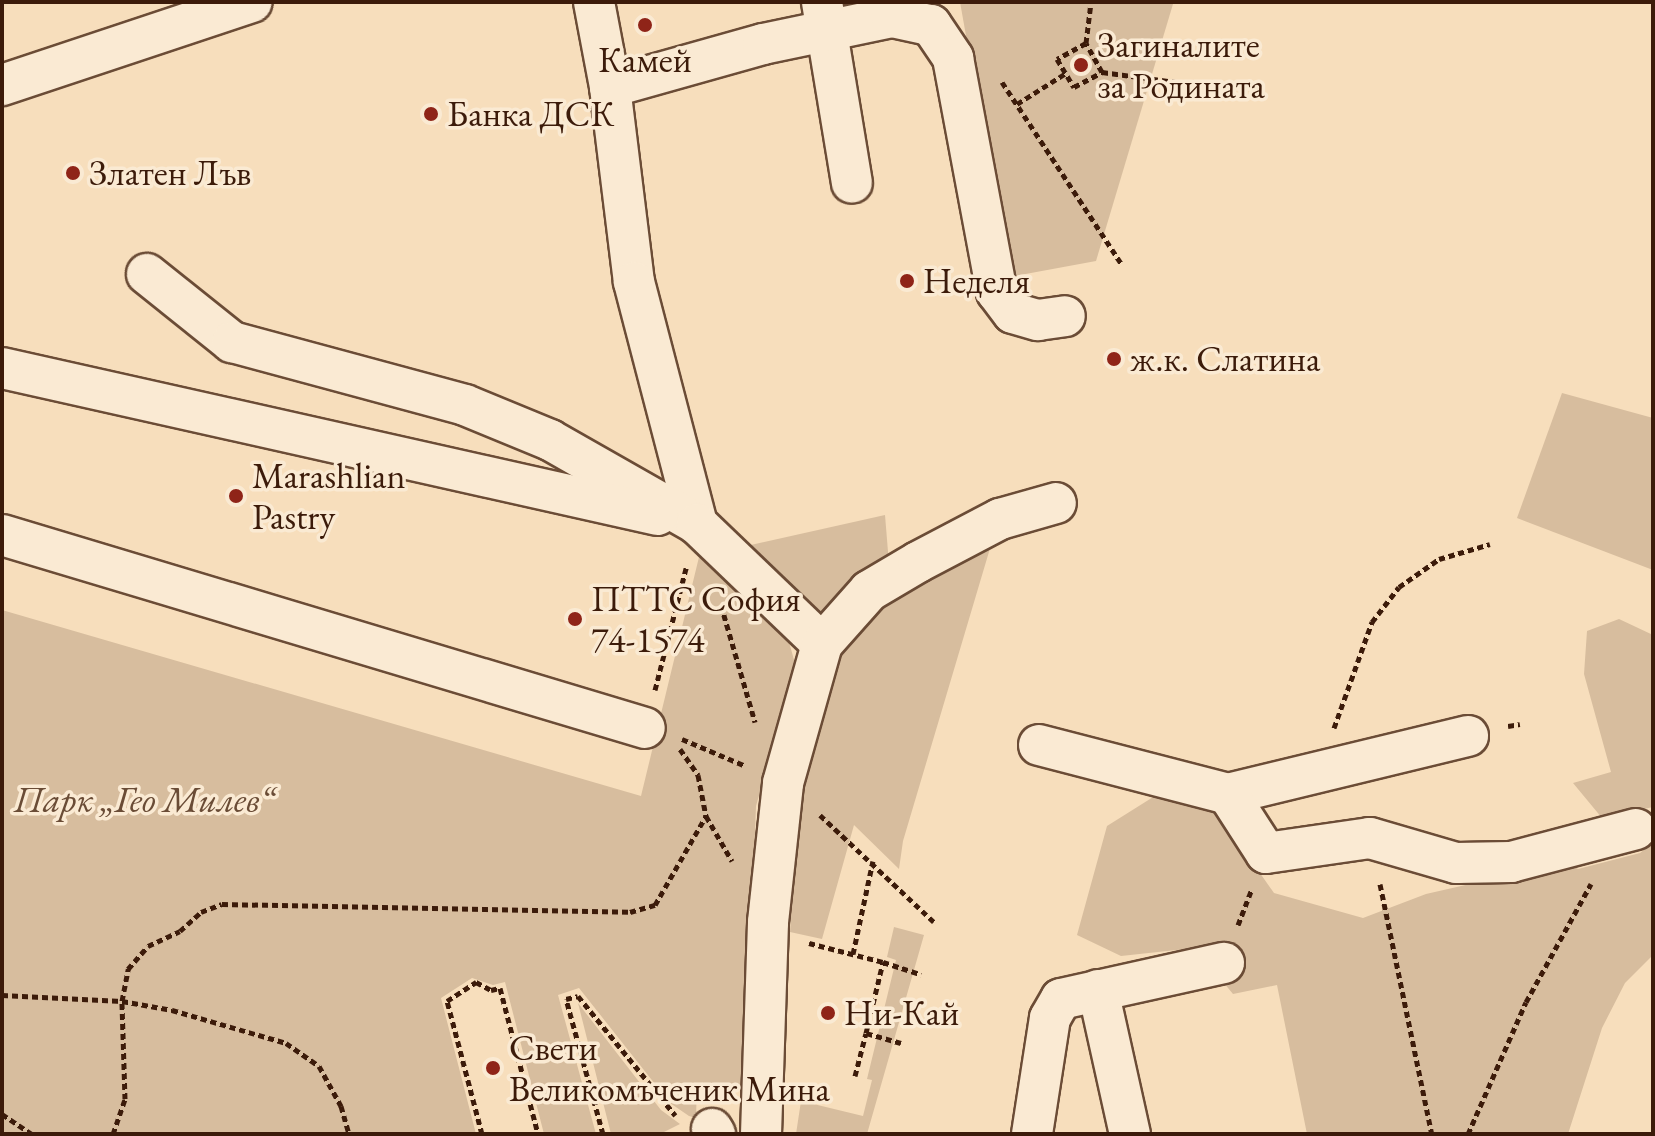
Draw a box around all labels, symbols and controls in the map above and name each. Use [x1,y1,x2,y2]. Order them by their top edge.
marker: Камей [636,16,654,34]
place label: Загиналите за Родината [1097,22,1265,107]
place label: Камей [598,38,692,82]
marker: Загиналите за Родината [1072,56,1090,74]
place label: Банка ДСК [447,92,614,136]
marker: Банка ДСК [422,105,440,123]
place label: Златен Лъв [89,151,251,195]
marker: Златен Лъв [64,164,82,182]
place label: Неделя [923,259,1030,303]
marker: Неделя [898,272,916,290]
place label: ж.к. Слатина [1130,337,1320,381]
marker: ж.к. Слатина [1105,350,1123,368]
place label: Marashlian Pastry [252,453,405,538]
marker: Marashlian Pastry [227,487,245,505]
place label: ПТТС София 74-1574 [591,576,801,661]
marker: ПТТС София 74-1574 [566,610,584,628]
park label: Парк „Гео Милев“ [14,778,274,822]
place label: Ни-Кай [844,991,959,1035]
marker: Ни-Кай [819,1004,837,1022]
place label: Свети Великомъченик Мина [509,1025,830,1110]
marker: Свети Великомъченик Мина [484,1059,502,1077]

